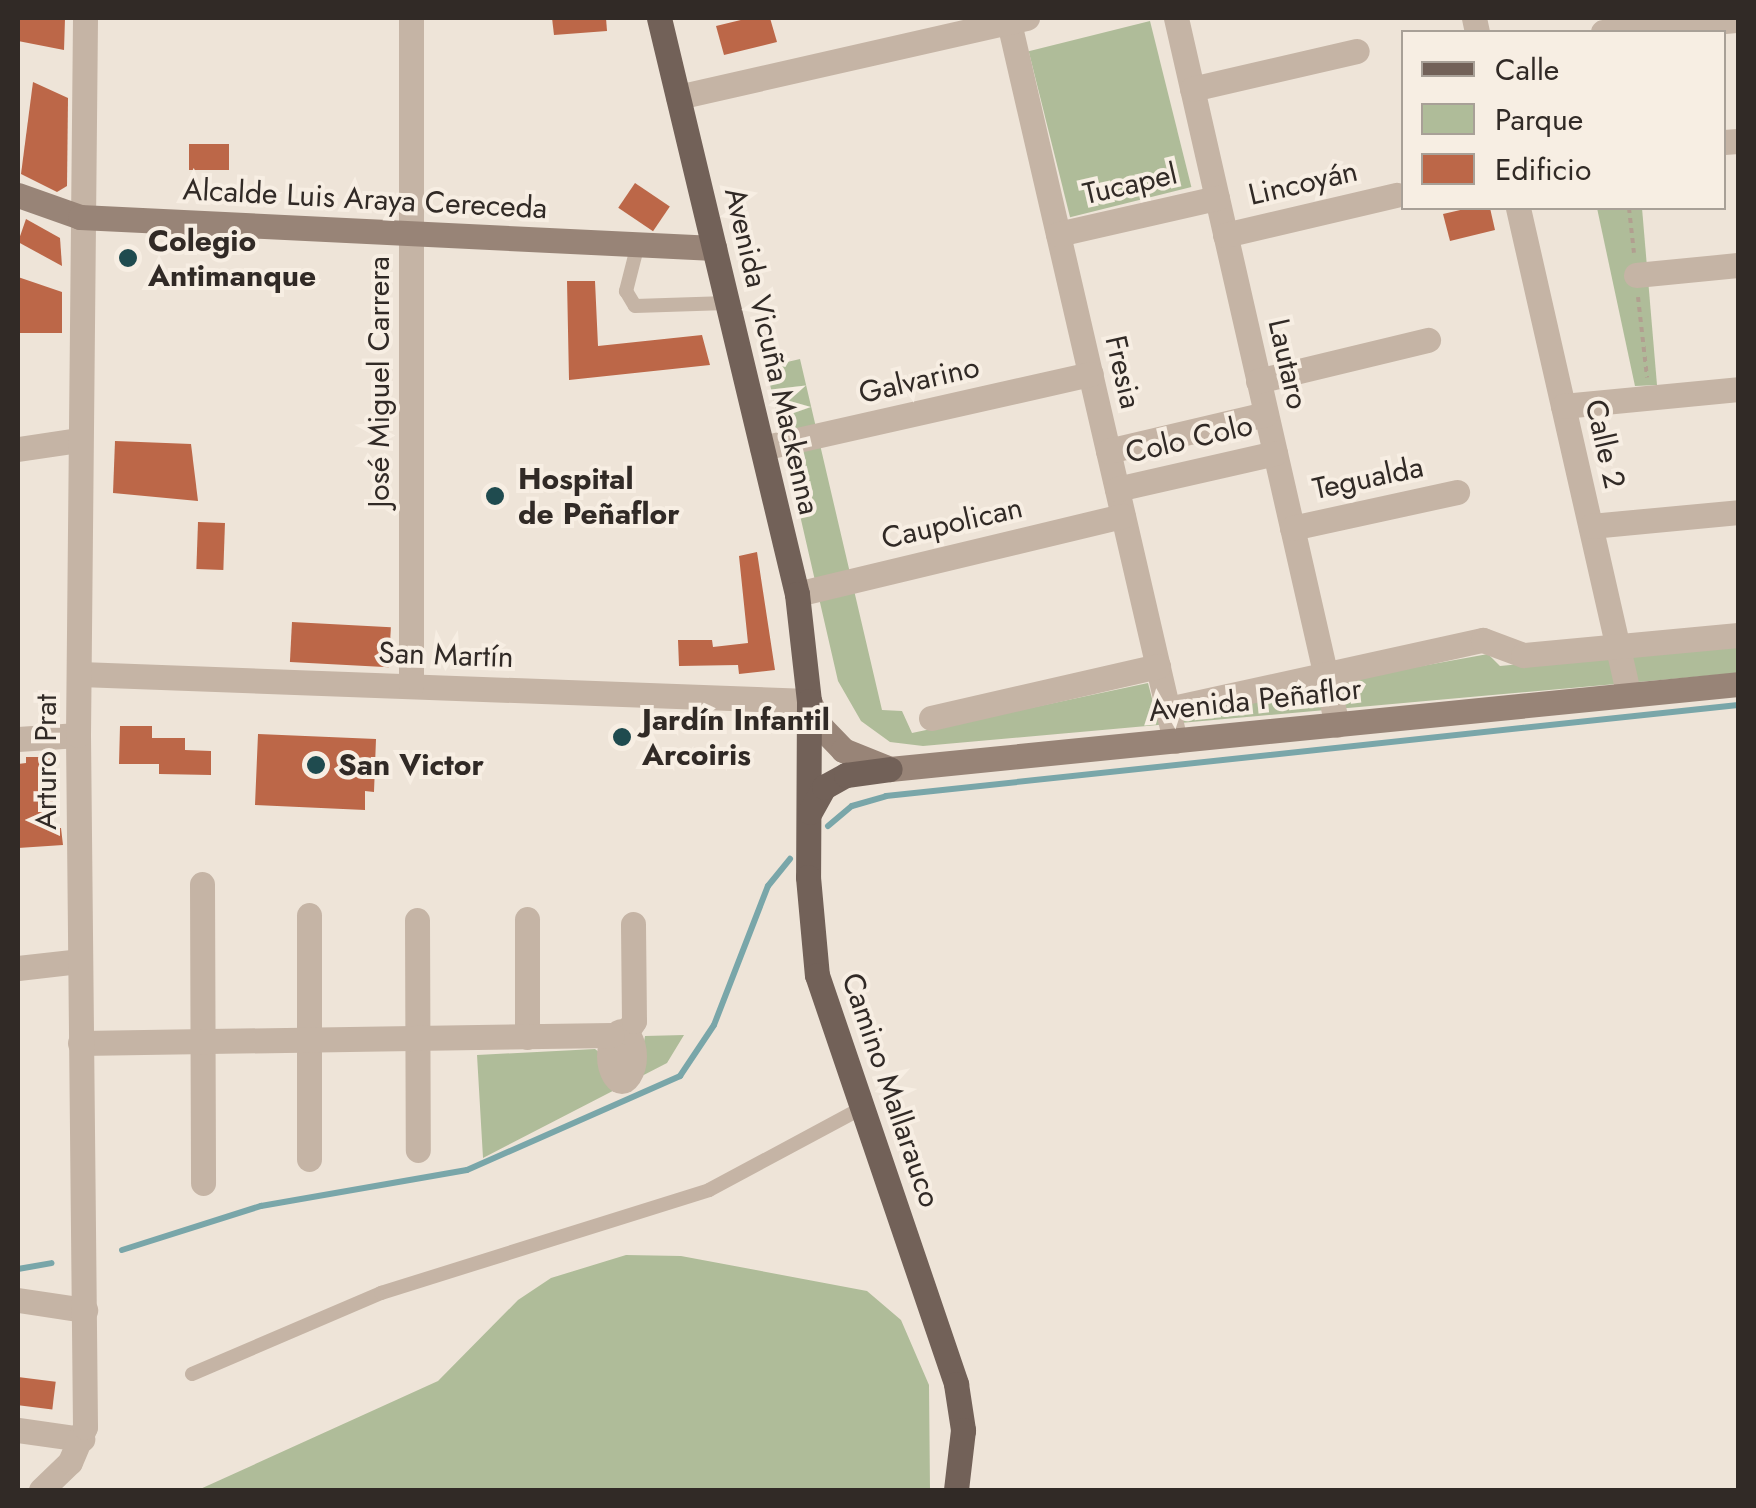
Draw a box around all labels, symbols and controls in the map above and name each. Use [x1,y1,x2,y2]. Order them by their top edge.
legend [1401,30,1726,210]
text: Calle [1495,48,1559,91]
text: Parque [1495,98,1583,141]
text: Edificio [1495,148,1591,191]
street label: Lincoyán [1245,153,1361,213]
street label: Tucapel [1079,156,1181,212]
street label: Alcalde Luis Araya Cereceda [182,171,548,227]
street label: Avenida Vicuña Mackenna [717,184,827,518]
place label: Colegio Antimanque [148,223,316,294]
marker: Colegio Antimanque [117,247,139,269]
street label: José Miguel Carrera [361,256,397,508]
street label: Lautaro [1260,315,1316,413]
street label: Fresia [1097,332,1149,412]
street label: Galvarino [855,349,983,411]
street label: Calle 2 [1577,396,1633,492]
street label: Colo Colo [1122,407,1256,471]
street label: Tegualda [1309,449,1427,507]
place label: Hospital de Peñaflor [518,461,680,532]
marker: Hospital de Peñaflor [482,483,508,509]
street label: Caupolican [878,489,1026,557]
street label: San Martín [378,635,514,675]
street label: Avenida Peñaflor [1147,671,1363,729]
street label: Arturo Prat [28,694,64,830]
place label: Jardín Infantil Arcoiris [642,702,830,772]
marker: Jardín Infantil Arcoiris [611,726,633,748]
place label: San Victor [338,747,484,783]
marker: San Victor [303,752,329,778]
street label: Camino Mallarauco [834,968,948,1212]

